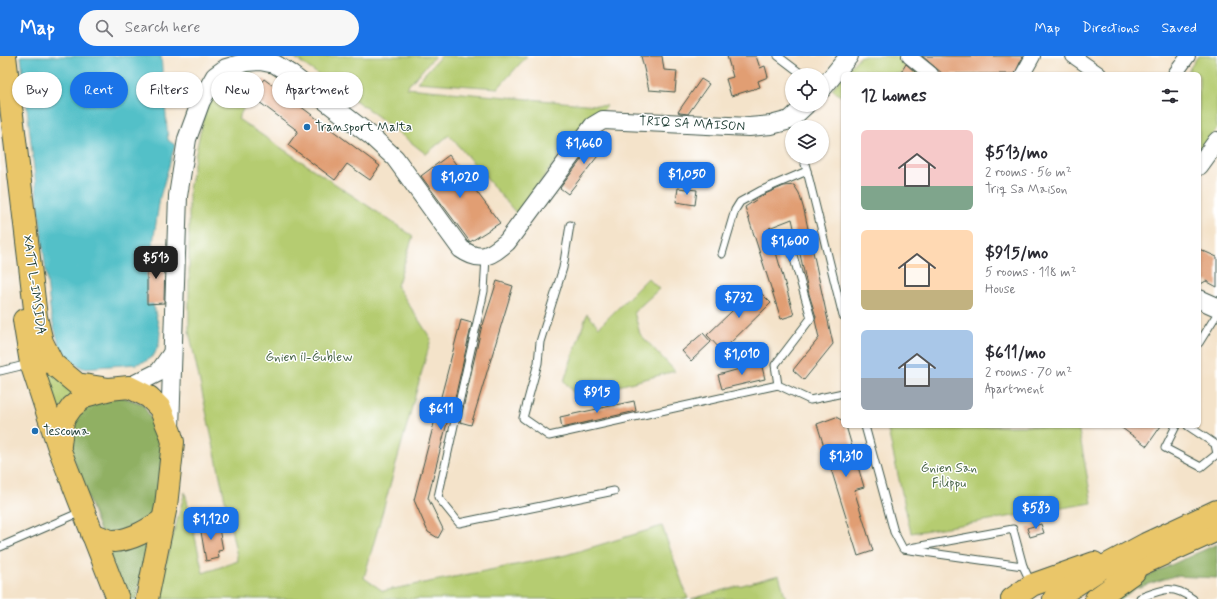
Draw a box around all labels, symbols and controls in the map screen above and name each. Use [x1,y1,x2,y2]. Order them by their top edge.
search box [79,10,359,46]
text: Map [20,16,55,41]
icon: search [93,17,115,39]
text: Search here [125,18,200,38]
text: Map [1034,19,1060,37]
text: Directions [1082,19,1140,37]
text: Saved [1162,19,1197,37]
map controls [785,68,829,164]
button: locate [785,68,829,112]
chip: Buy [12,72,62,108]
chip: Rent [70,72,128,108]
chip: Filters [136,72,203,108]
chip: New [211,72,264,108]
chip: Apartment [272,72,363,108]
text: 12 homes [861,85,927,107]
icon: filters [1159,85,1181,107]
street label: TRIQ SA MAISON [638,113,746,135]
place label: Transport Malta [315,119,412,136]
button: layers [785,120,829,164]
marker: Transport Malta [302,122,312,132]
pin: $1,660 [551,131,617,165]
text: $1,660 [566,135,602,152]
text: $513/mo [985,142,1048,164]
icon: home [893,146,941,194]
pin: $1,050 [654,162,720,196]
text: 2 rooms · 56 m² [985,164,1072,181]
pin: $1,020 [427,165,493,199]
text: $1,050 [668,166,706,183]
text: $1,020 [441,169,479,186]
text: Triq Sa Maison [985,181,1067,198]
pin: $1,600 [757,229,823,263]
text: $1,600 [771,233,809,250]
street label: XATT L-IMSIDA [19,234,49,336]
text: $915/mo [985,242,1048,264]
pin: $513 [132,246,180,280]
icon: home [893,246,941,294]
text: $513 [143,250,169,267]
text: 5 rooms · 118 m² [985,264,1076,281]
text: House [985,281,1016,298]
pin: $732 [715,285,763,319]
text: $732 [725,289,753,306]
pin: $1,010 [709,342,775,376]
text: $611/mo [985,342,1046,364]
text: $1,010 [724,346,760,363]
icon: home [893,346,941,394]
park label: Ġnien il-Ġublew [266,349,352,366]
text: 2 rooms · 70 m² [985,364,1072,381]
pin: $915 [573,380,621,414]
text: Apartment [985,381,1044,398]
text: $915 [584,384,610,401]
pin: $611 [417,397,465,431]
text: $611 [429,401,453,418]
place label: Tescoma [43,423,89,440]
marker: Tescoma [30,426,40,436]
pin: $1,310 [813,444,879,478]
text: $1,310 [829,448,863,465]
park label: Ġnien San Filippu [921,460,977,492]
pin: $583 [1012,496,1060,530]
text: $583 [1022,500,1050,517]
pin: $1,120 [178,507,244,541]
text: $1,120 [193,511,229,528]

